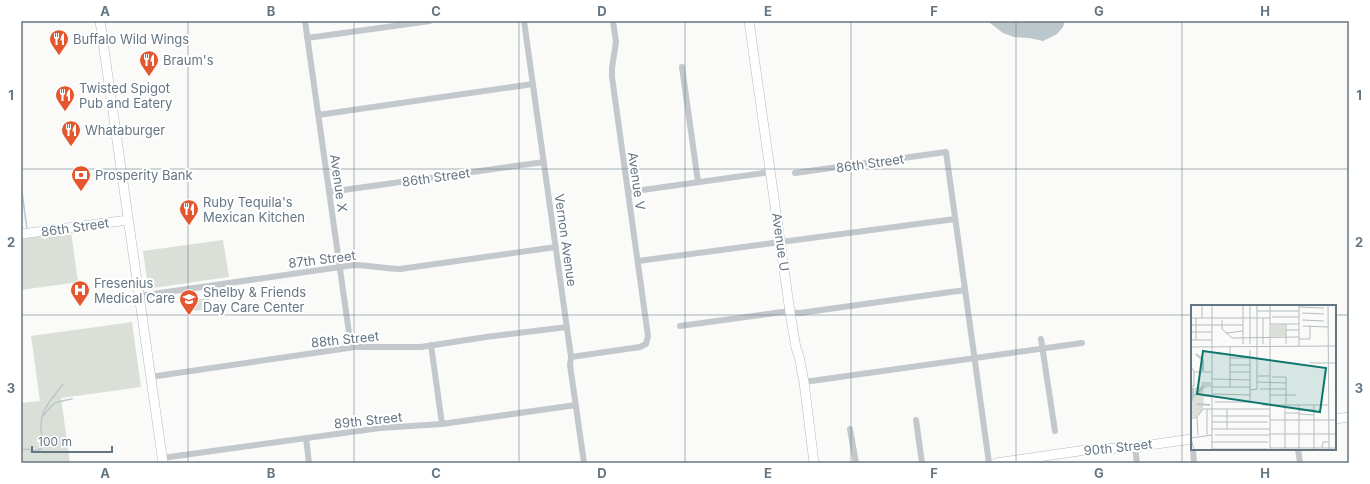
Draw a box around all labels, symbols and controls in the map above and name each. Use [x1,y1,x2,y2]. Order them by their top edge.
text: A [100,3,110,19]
text: B [267,3,276,19]
text: C [431,3,441,19]
text: D [597,3,607,19]
text: E [764,3,772,19]
text: F [930,3,938,19]
text: G [1094,3,1104,19]
text: H [1260,3,1270,19]
restaurant icon: Buffalo Wild Wings [48,28,70,56]
place label: Buffalo Wild Wings [73,31,189,47]
restaurant icon: Braum's [138,49,160,77]
place label: Braum's [163,52,214,68]
place label: Twisted Spigot Pub and Eatery [79,80,172,111]
restaurant icon: Twisted Spigot Pub and Eatery [54,84,76,112]
text: 1 [8,87,14,103]
text: 1 [1356,87,1362,103]
restaurant icon: Whataburger [60,119,82,147]
place label: Whataburger [85,122,165,138]
street label: 86th Street [835,150,905,176]
street label: Avenue V [625,151,649,211]
street label: Avenue X [327,153,351,213]
bank icon: Prosperity Bank [70,164,92,192]
street label: 86th Street [401,164,471,190]
place label: Prosperity Bank [95,167,193,183]
street label: Vernon Avenue [552,193,580,287]
place label: Ruby Tequila's Mexican Kitchen [203,194,305,225]
restaurant icon: Ruby Tequila's Mexican Kitchen [178,198,200,226]
street label: Avenue U [769,212,793,272]
street label: 86th Street [40,214,110,240]
text: 2 [7,234,15,250]
text: 2 [1355,234,1363,250]
street label: 87th Street [287,247,357,271]
place label: Fresenius Medical Care [94,275,175,306]
hospital icon: Fresenius Medical Care [69,279,91,307]
place label: Shelby & Friends Day Care Center [203,284,306,315]
school or university icon: Shelby & Friends Day Care Center [178,288,200,316]
inset map [1191,305,1336,450]
street label: 88th Street [310,327,380,351]
text: 3 [7,380,15,396]
text: 3 [1355,380,1363,396]
street label: 89th Street [333,408,403,432]
scale bar [32,428,112,454]
text: 100 m [38,434,72,449]
street label: 90th Street [1083,435,1153,459]
text: A [100,465,110,481]
text: B [267,465,276,481]
text: C [431,465,441,481]
text: D [597,465,607,481]
text: E [764,465,772,481]
text: F [930,465,938,481]
text: G [1094,465,1104,481]
text: H [1260,465,1270,481]

